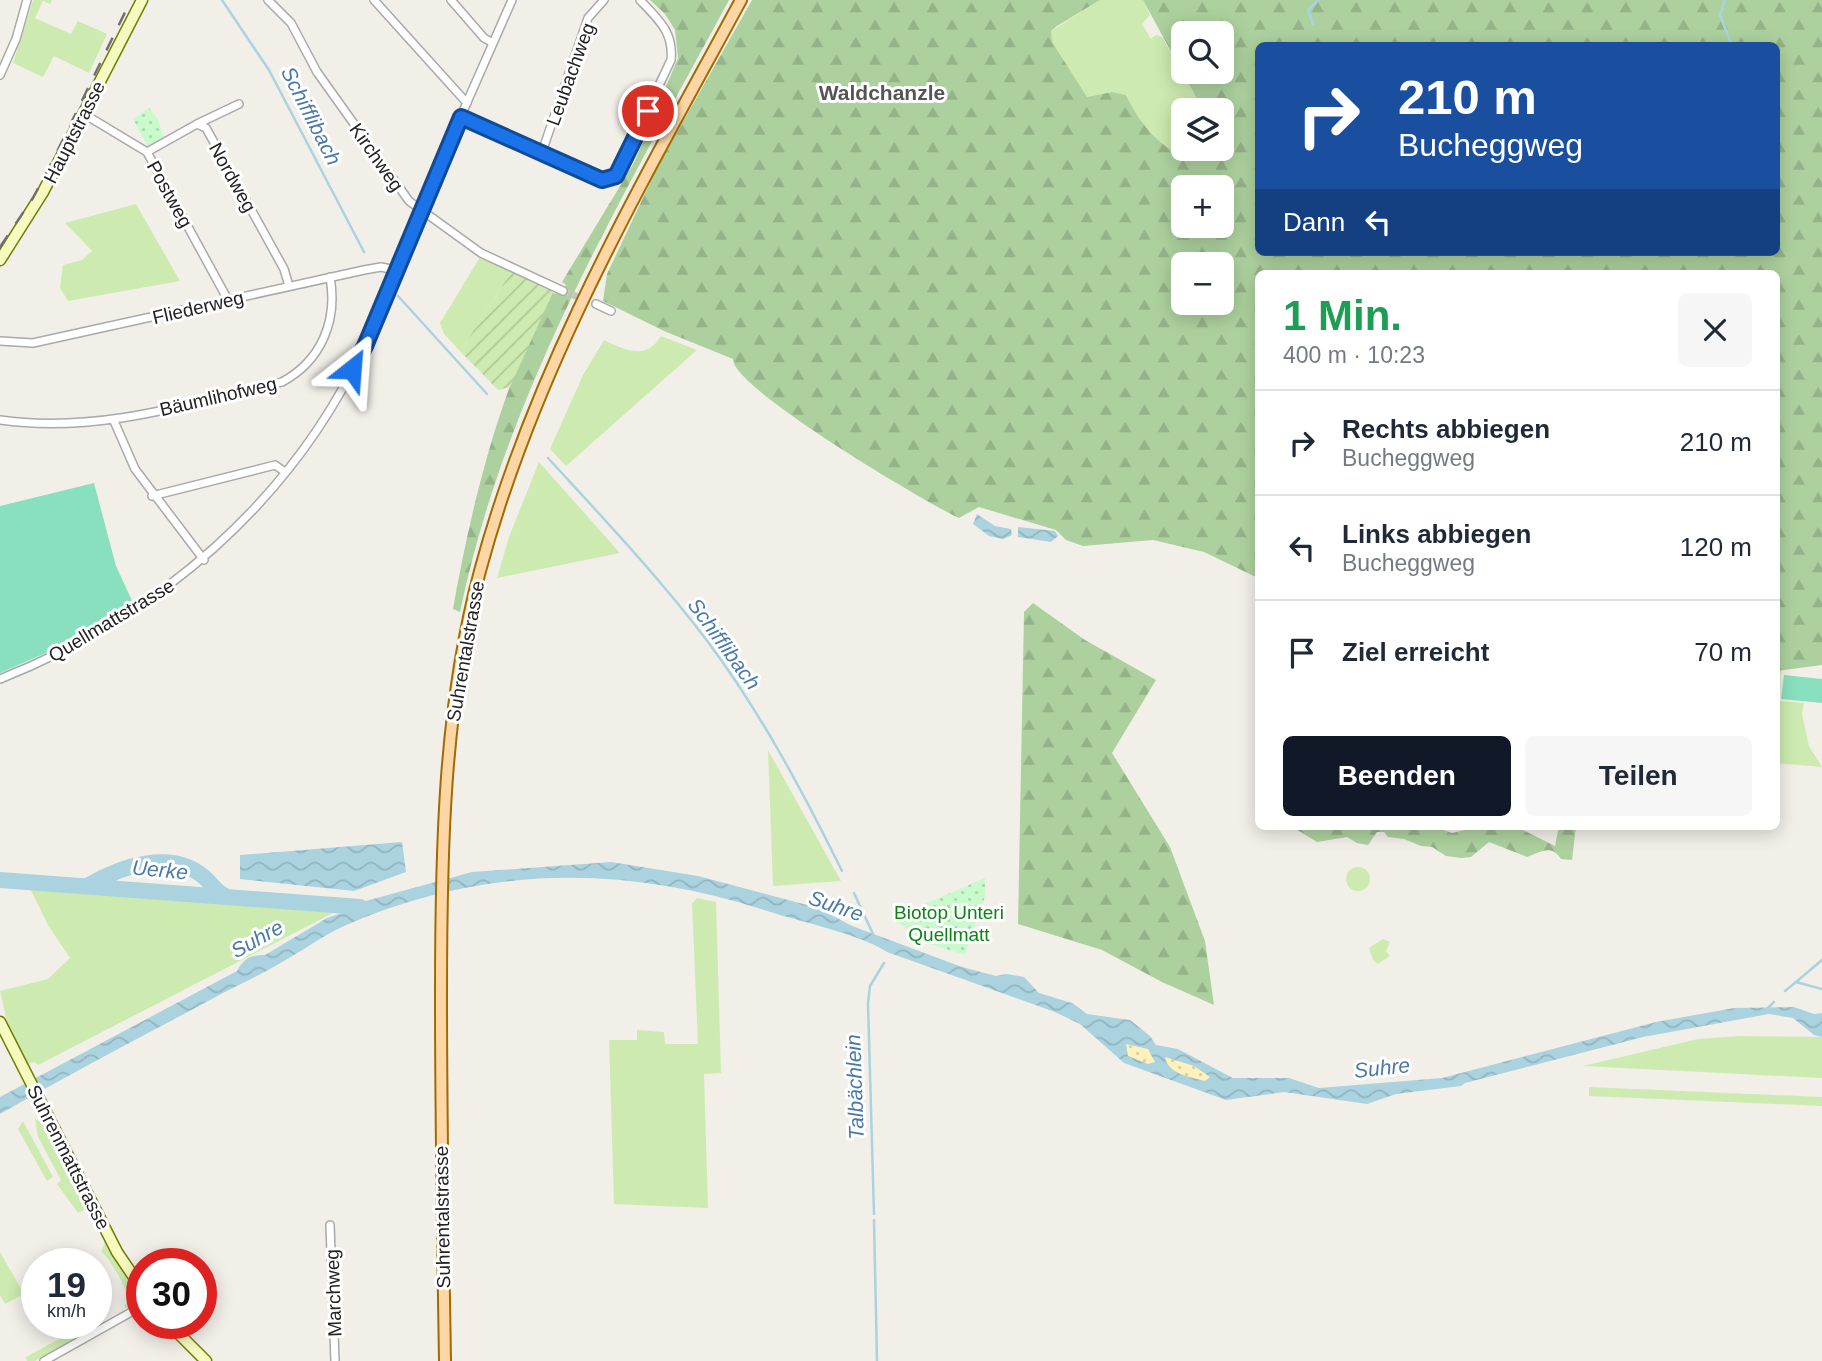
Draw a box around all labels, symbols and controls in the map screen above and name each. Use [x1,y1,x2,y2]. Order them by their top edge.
street label: Leubachweg [542,20,599,128]
map controls [1171,21,1234,315]
button: search [1171,21,1234,84]
water label: Schifflibach [277,63,346,169]
icon: right [1283,70,1374,161]
text: 210 m [1398,70,1537,124]
street label: Hauptstrasse [40,78,109,187]
pin [618,81,678,141]
district label: Waldchanzle [819,81,945,104]
icon: arrive [629,92,667,130]
button: layers [1171,98,1234,161]
street label: Kirchweg [346,119,408,195]
text: Bucheggweg [1398,127,1583,163]
street label: Nordweg [205,139,260,216]
street label: Postweg [143,157,196,231]
button: + [1171,175,1234,238]
icon: left [1359,203,1397,241]
text: Dann [1283,207,1345,237]
button: − [1171,252,1234,315]
street label: Fliederweg [150,287,246,328]
text: 1 Min. [1283,292,1402,339]
button: close [1678,293,1752,367]
position arrow [315,332,389,406]
text: 400 m · 10:23 [1283,342,1425,368]
street label: Bäumlihofweg [158,373,279,420]
text: Rechts abbiegen [1342,414,1550,444]
icon: right [1283,424,1321,462]
text: 210 m [1680,427,1752,457]
text: Bucheggweg [1342,445,1475,471]
text: Links abbiegen [1342,519,1531,549]
icon: left [1283,529,1321,567]
text: 120 m [1680,532,1752,562]
text: Bucheggweg [1342,550,1475,576]
street label: Quellmattstrasse [45,575,178,666]
street label: Suhrentalstrasse [443,579,488,723]
water label: Schifflibach [684,594,765,694]
icon: arrive [1283,634,1321,672]
text: Ziel erreicht [1342,637,1489,667]
text: 70 m [1694,637,1752,667]
button: Beenden [1283,736,1511,816]
button: Teilen [1525,736,1752,816]
water label: Uerke [131,856,189,883]
water label: Suhre [806,886,866,926]
park label: Biotop Unteri Quellmatt [894,902,1004,945]
water label: Suhre [227,915,287,962]
water label: Talbächlein [841,1034,868,1140]
water label: Suhre [1353,1053,1411,1082]
street label: Suhrenmattstrasse [23,1081,114,1233]
street label: Suhrentalstrasse [431,1146,454,1288]
speed limit sign: 30 [126,1248,217,1339]
street label: Marchweg [321,1249,346,1337]
text: 19 [47,1265,86,1304]
text: km/h [47,1301,86,1321]

